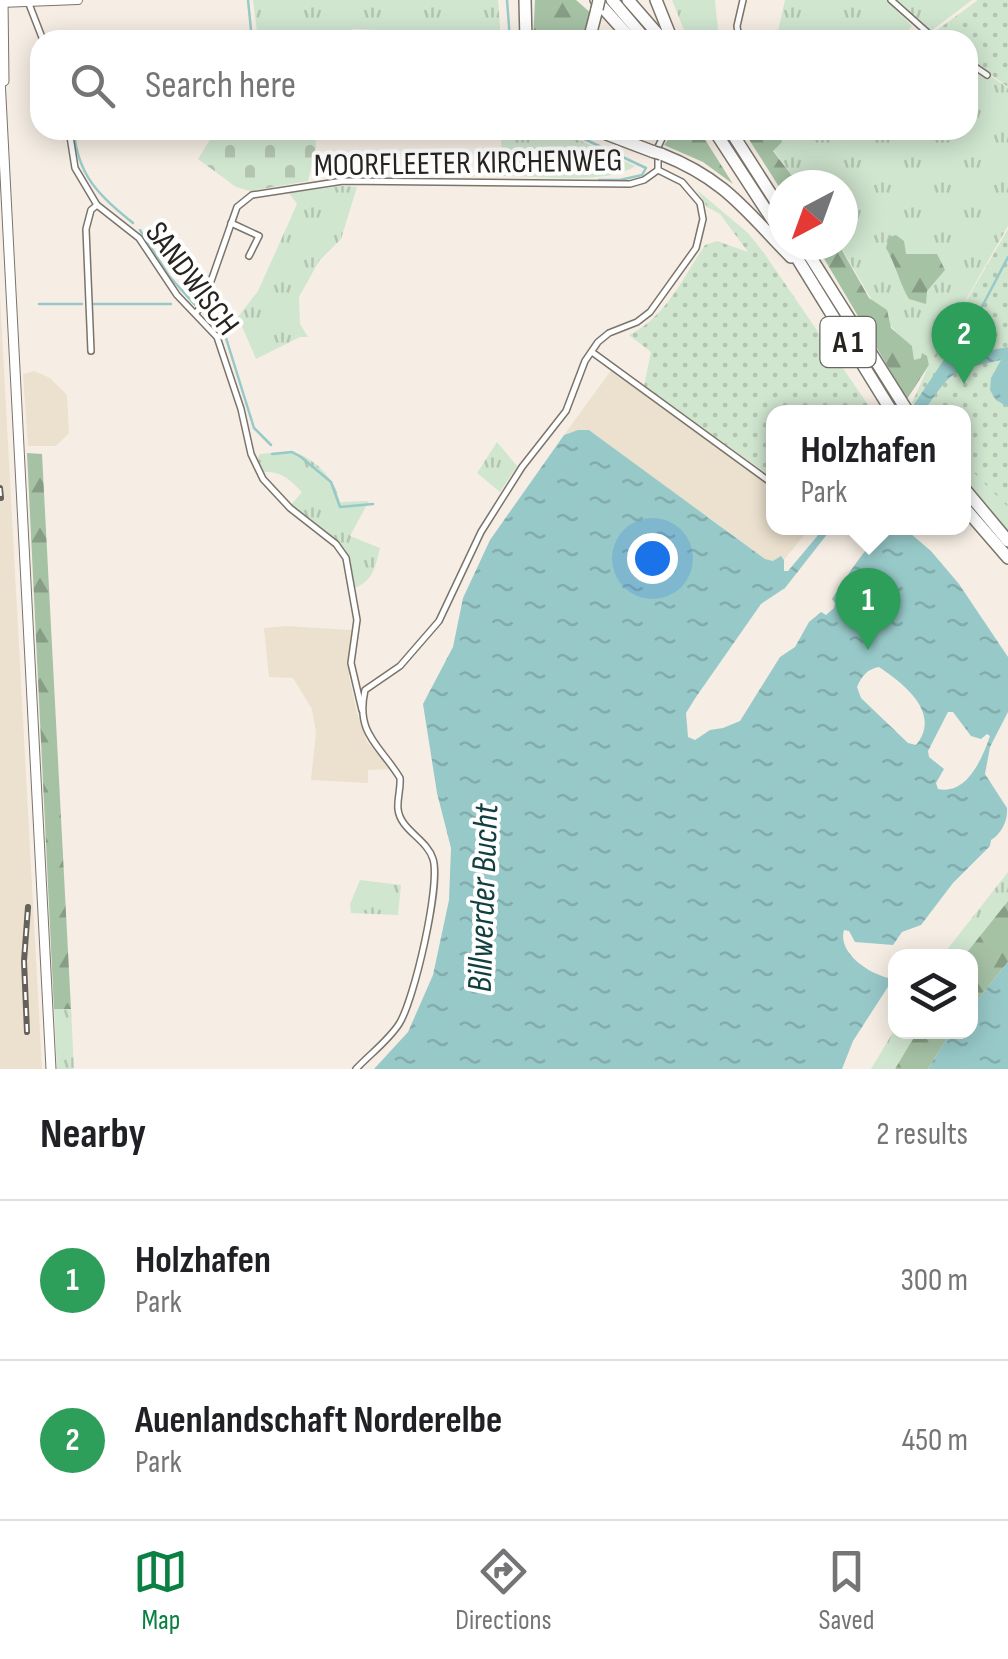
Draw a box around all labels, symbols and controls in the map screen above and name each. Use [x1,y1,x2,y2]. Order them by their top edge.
search box [30,30,978,140]
icon: search [65,58,120,113]
text: Search here [145,63,296,108]
street label: MOORFLEETER KIRCHENWEG [313,141,623,186]
north arrow [768,170,858,260]
street label: SANDWISCH [137,214,247,343]
pin: 2 [932,302,996,384]
road number: A 1 [820,317,876,367]
popup [766,405,971,535]
text: Holzhafen [801,428,937,473]
text: Park [801,473,847,512]
your location [627,533,678,584]
pin: 1 [836,568,900,650]
water label: Billwerder Bucht [459,802,508,993]
map controls [888,949,978,1039]
button: layers [888,949,978,1039]
text: Nearby [40,1109,146,1160]
text: 2 results [876,1115,968,1154]
text: Holzhafen [135,1238,271,1283]
text: 1 [66,1261,79,1300]
text: 300 m [900,1261,968,1300]
text: Park [135,1283,182,1322]
text: Auenlandschaft Norderelbe [135,1398,502,1443]
text: 2 [65,1421,80,1460]
text: 450 m [902,1421,968,1460]
text: Park [135,1443,182,1482]
tab: Map [133,1544,188,1637]
tab: Directions [455,1544,552,1637]
tab: Saved [818,1544,875,1637]

